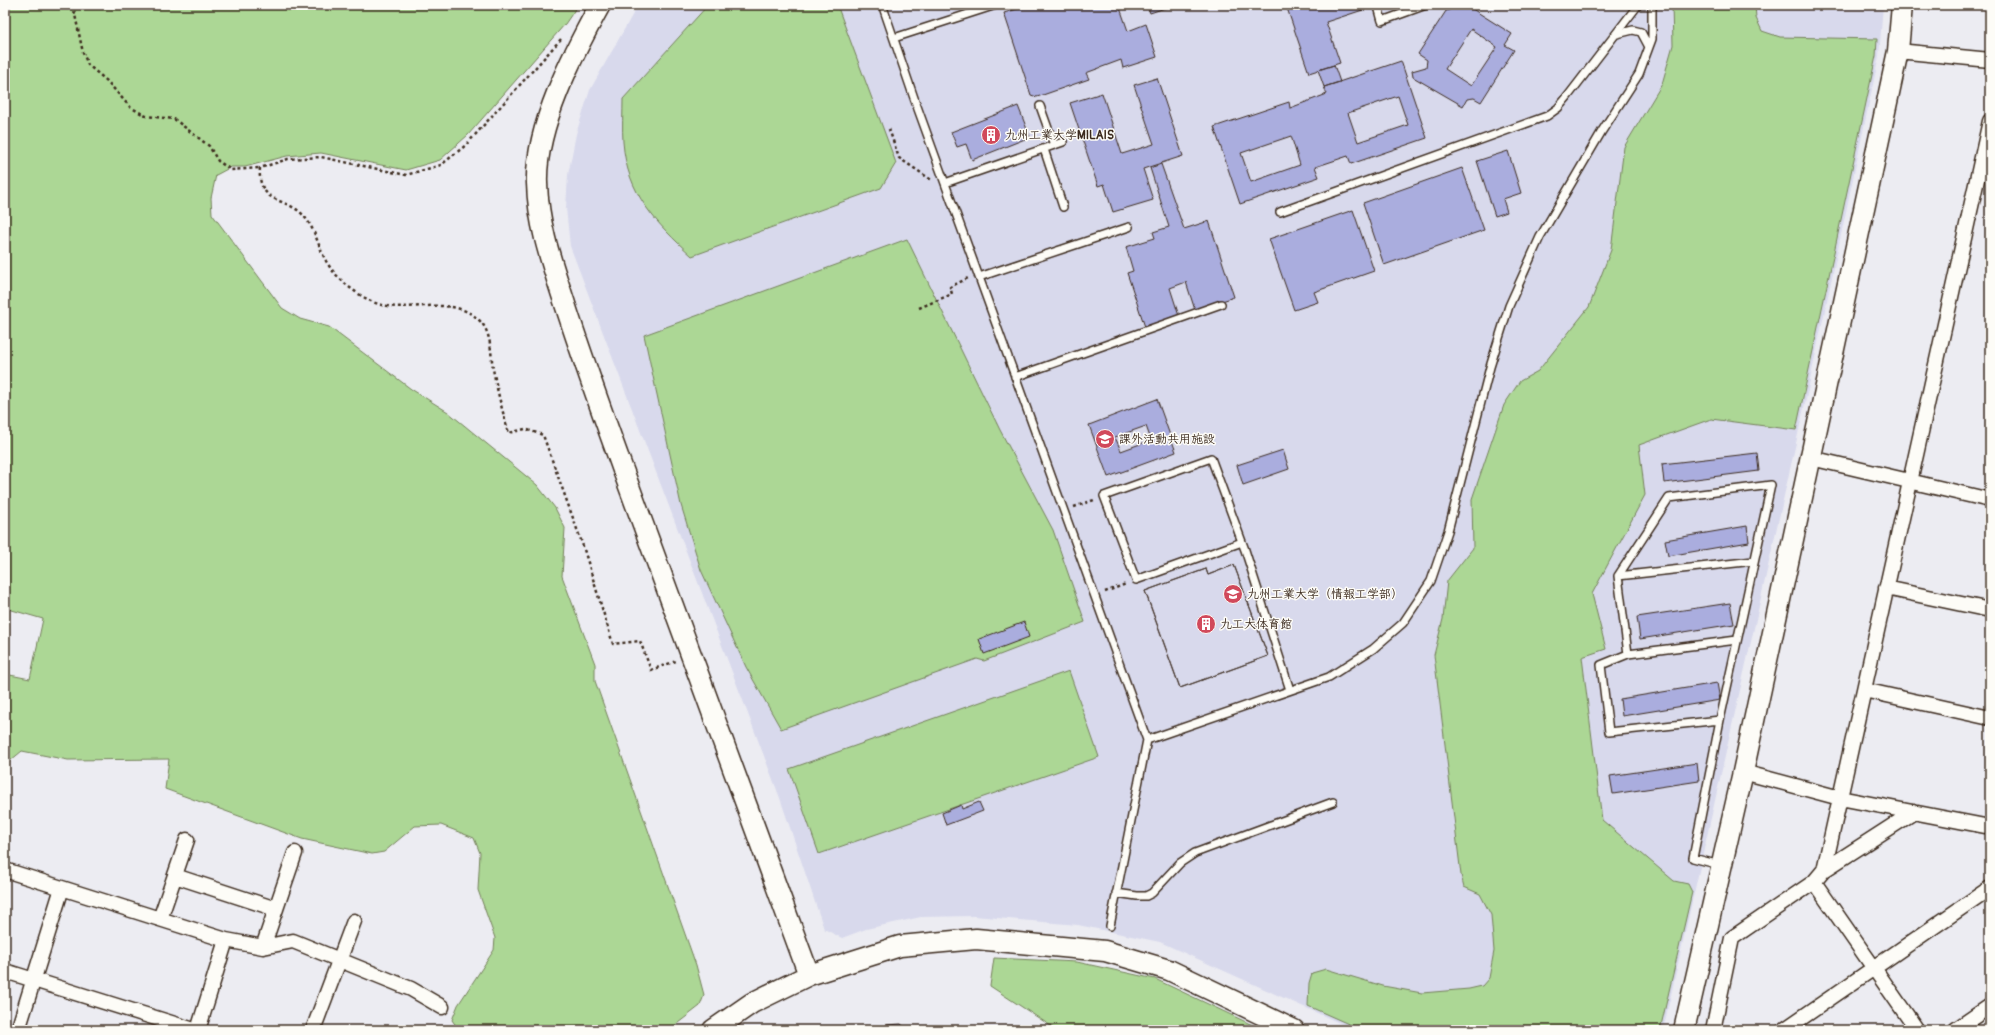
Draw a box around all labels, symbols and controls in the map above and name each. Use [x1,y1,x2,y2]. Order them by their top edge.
building icon: 九州工業大学MILAIS [980,124,1002,146]
place label: 九州工業大学MILAIS [1005,128,1114,143]
school or university icon: 課外活動共用施設 [1094,428,1116,450]
place label: 課外活動共用施設 [1119,432,1215,447]
school or university icon: 九州工業大学（情報工学部） [1222,583,1244,605]
place label: 九州工業大学（情報工学部） [1247,587,1403,602]
building icon: 九工大体育館 [1195,613,1217,635]
place label: 九工大体育館 [1220,617,1292,632]

